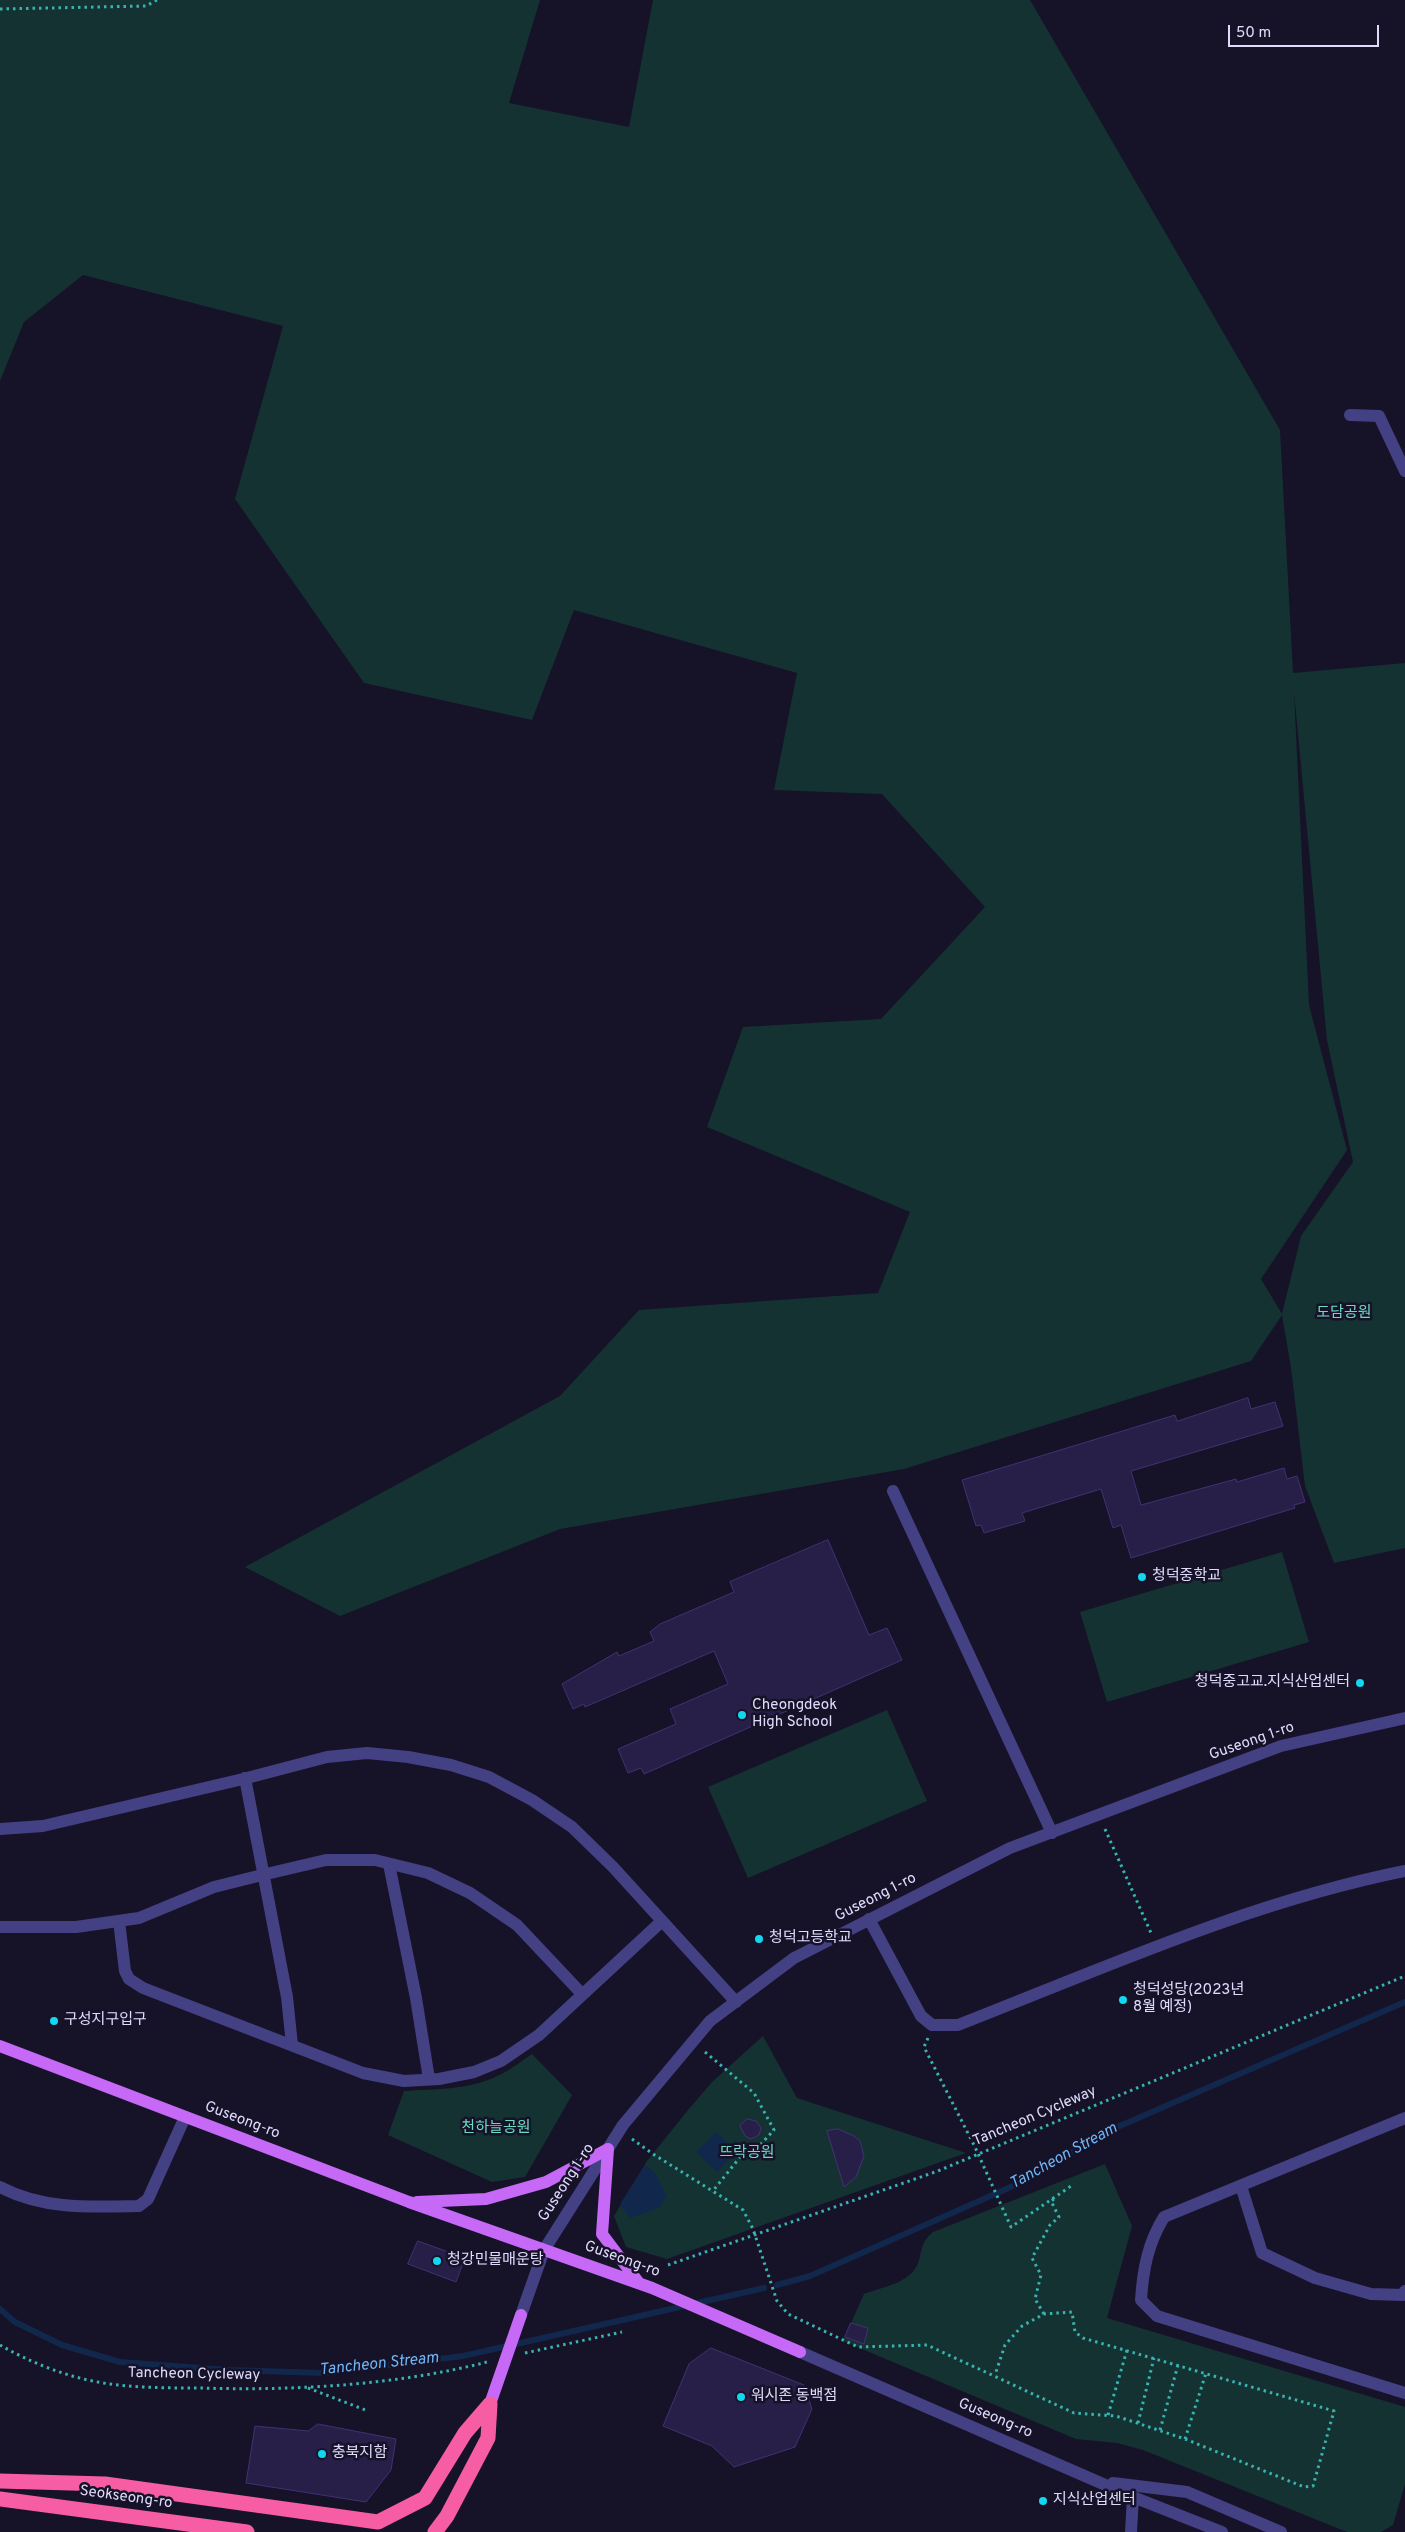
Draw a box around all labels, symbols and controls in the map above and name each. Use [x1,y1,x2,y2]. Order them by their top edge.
scale bar [1230,15,1381,47]
text: 50 m [1236,24,1271,43]
park label: 도담공원 [1316,1305,1372,1323]
place label: 청덕중학교 [1152,1568,1221,1586]
marker: 청덕중학교 [1136,1571,1148,1583]
place label: 청덕중고교.지식산업센터 [1195,1674,1350,1692]
marker: 청덕중고교.지식산업센터 [1354,1677,1366,1689]
place label: Cheongdeok High School [752,1697,837,1732]
marker: Cheongdeok High School [736,1709,748,1721]
street label: Guseong 1-ro [1207,1719,1297,1765]
street label: Guseong 1-ro [832,1870,920,1926]
place label: 청덕고등학교 [769,1930,852,1948]
marker: 청덕고등학교 [753,1933,765,1945]
place label: 청덕성당(2023년 8월 예정) [1133,1982,1244,2017]
marker: 청덕성당(2023년 8월 예정) [1117,1994,1129,2006]
place label: 구성지구입구 [64,2012,147,2030]
marker: 구성지구입구 [48,2015,60,2027]
street label: Tancheon Cycleway [971,2083,1099,2151]
street label: Guseong-ro [202,2098,282,2144]
park label: 천하늘공원 [462,2120,530,2138]
water label: Tancheon Stream [1007,2120,1121,2194]
street label: Guseong 1-ro [535,2141,599,2225]
park label: 뜨락공원 [719,2145,775,2163]
street label: Guseong-ro [582,2238,662,2282]
place label: 청강민물매운탕 [447,2252,544,2270]
marker: 청강민물매운탕 [431,2255,443,2267]
water label: Tancheon Stream [318,2349,440,2381]
street label: Tancheon Cycleway [128,2365,260,2385]
place label: 워시존 동백점 [751,2388,837,2406]
marker: 워시존 동백점 [735,2391,747,2403]
street label: Guseong-ro [955,2395,1035,2443]
place label: 충북지함 [332,2445,387,2463]
marker: 충북지함 [316,2448,328,2460]
street label: Seokseong-ro [78,2483,174,2513]
place label: 지식산업센터 [1053,2492,1136,2510]
marker: 지식산업센터 [1037,2495,1049,2507]

